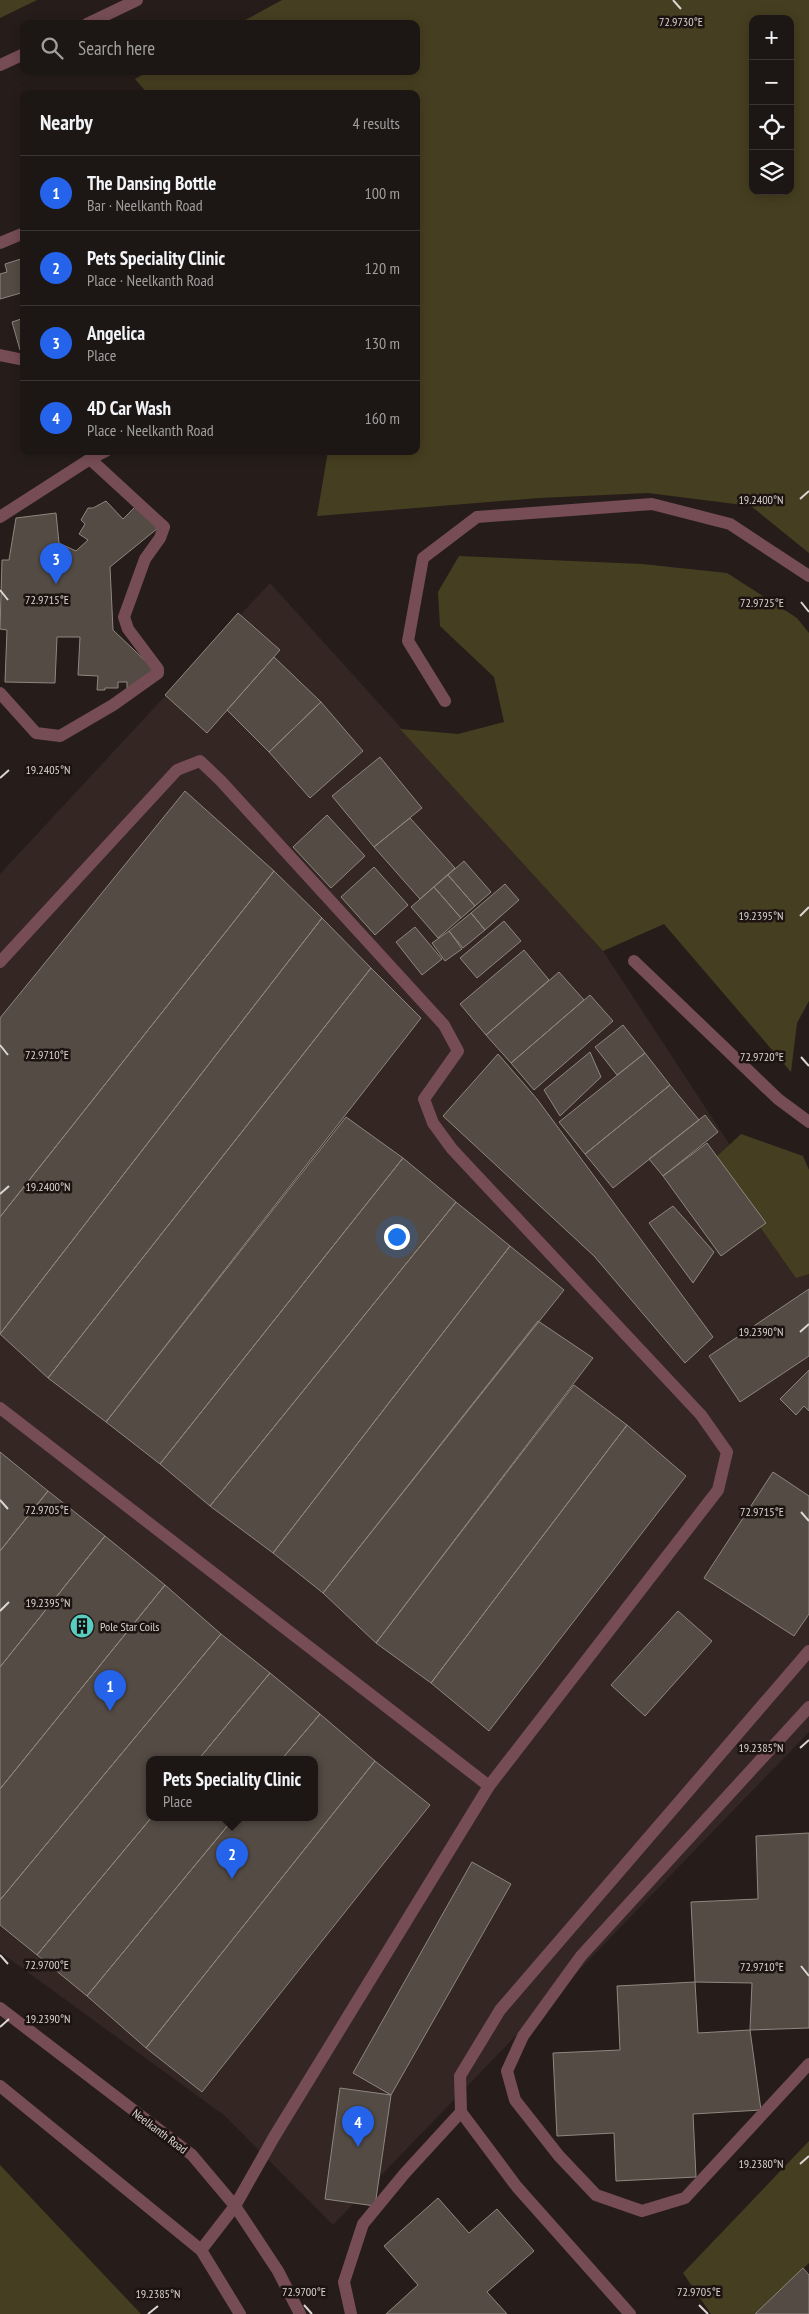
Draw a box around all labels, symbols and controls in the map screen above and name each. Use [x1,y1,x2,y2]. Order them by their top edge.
text: 72.9730°E [659,14,703,29]
map controls [749,15,794,195]
button: + [749,15,794,60]
search box [20,20,420,75]
icon: search [38,34,66,62]
text: Search here [78,36,155,60]
button: − [749,60,794,105]
button: locate [749,105,794,150]
text: Nearby [40,109,93,136]
text: 4 results [353,113,400,133]
button: layers [749,150,794,195]
text: The Dansing Bottle [87,171,216,195]
text: 1 [52,183,60,203]
text: 100 m [365,183,400,203]
text: Bar · Neelkanth Road [87,195,203,215]
text: Pets Speciality Clinic [87,246,225,270]
text: 2 [52,258,60,278]
text: 120 m [365,258,400,278]
text: Place · Neelkanth Road [87,270,214,290]
text: Angelica [87,321,145,345]
text: 3 [52,333,60,353]
text: 130 m [365,333,400,353]
text: Place [87,345,116,365]
text: 4D Car Wash [87,396,171,420]
text: 4 [52,408,60,428]
text: 160 m [365,408,400,428]
text: Place · Neelkanth Road [87,420,214,440]
text: 19.2400°N [738,492,784,507]
pin: 3 [40,543,72,584]
text: 72.9715°E [25,592,69,607]
text: 72.9725°E [740,595,784,610]
text: 19.2405°N [25,762,71,777]
text: 19.2395°N [738,908,784,923]
text: 72.9710°E [25,1047,69,1062]
text: 72.9720°E [740,1049,784,1064]
text: 19.2400°N [25,1179,71,1194]
your location [384,1224,410,1250]
text: 19.2390°N [738,1324,784,1339]
text: 72.9705°E [25,1502,69,1517]
text: 72.9715°E [740,1504,784,1519]
text: 19.2395°N [25,1595,71,1610]
building icon: Pole Star Coils [69,1613,95,1639]
place label: Pole Star Coils [100,1619,159,1634]
pin: 1 [94,1670,126,1711]
text: 19.2385°N [738,1740,784,1755]
popup [146,1756,318,1821]
text: Pets Speciality Clinic [163,1767,301,1791]
text: Place [163,1791,192,1811]
pin: 2 [216,1838,248,1879]
text: 72.9700°E [25,1957,69,1972]
text: 72.9710°E [740,1959,784,1974]
text: 19.2390°N [25,2011,71,2026]
street label: Neelkanth Road [129,2105,191,2157]
pin: 4 [342,2106,374,2147]
text: 19.2380°N [738,2156,784,2171]
text: 72.9700°E [282,2284,326,2299]
text: 72.9705°E [677,2284,721,2299]
text: 19.2385°N [135,2286,181,2301]

